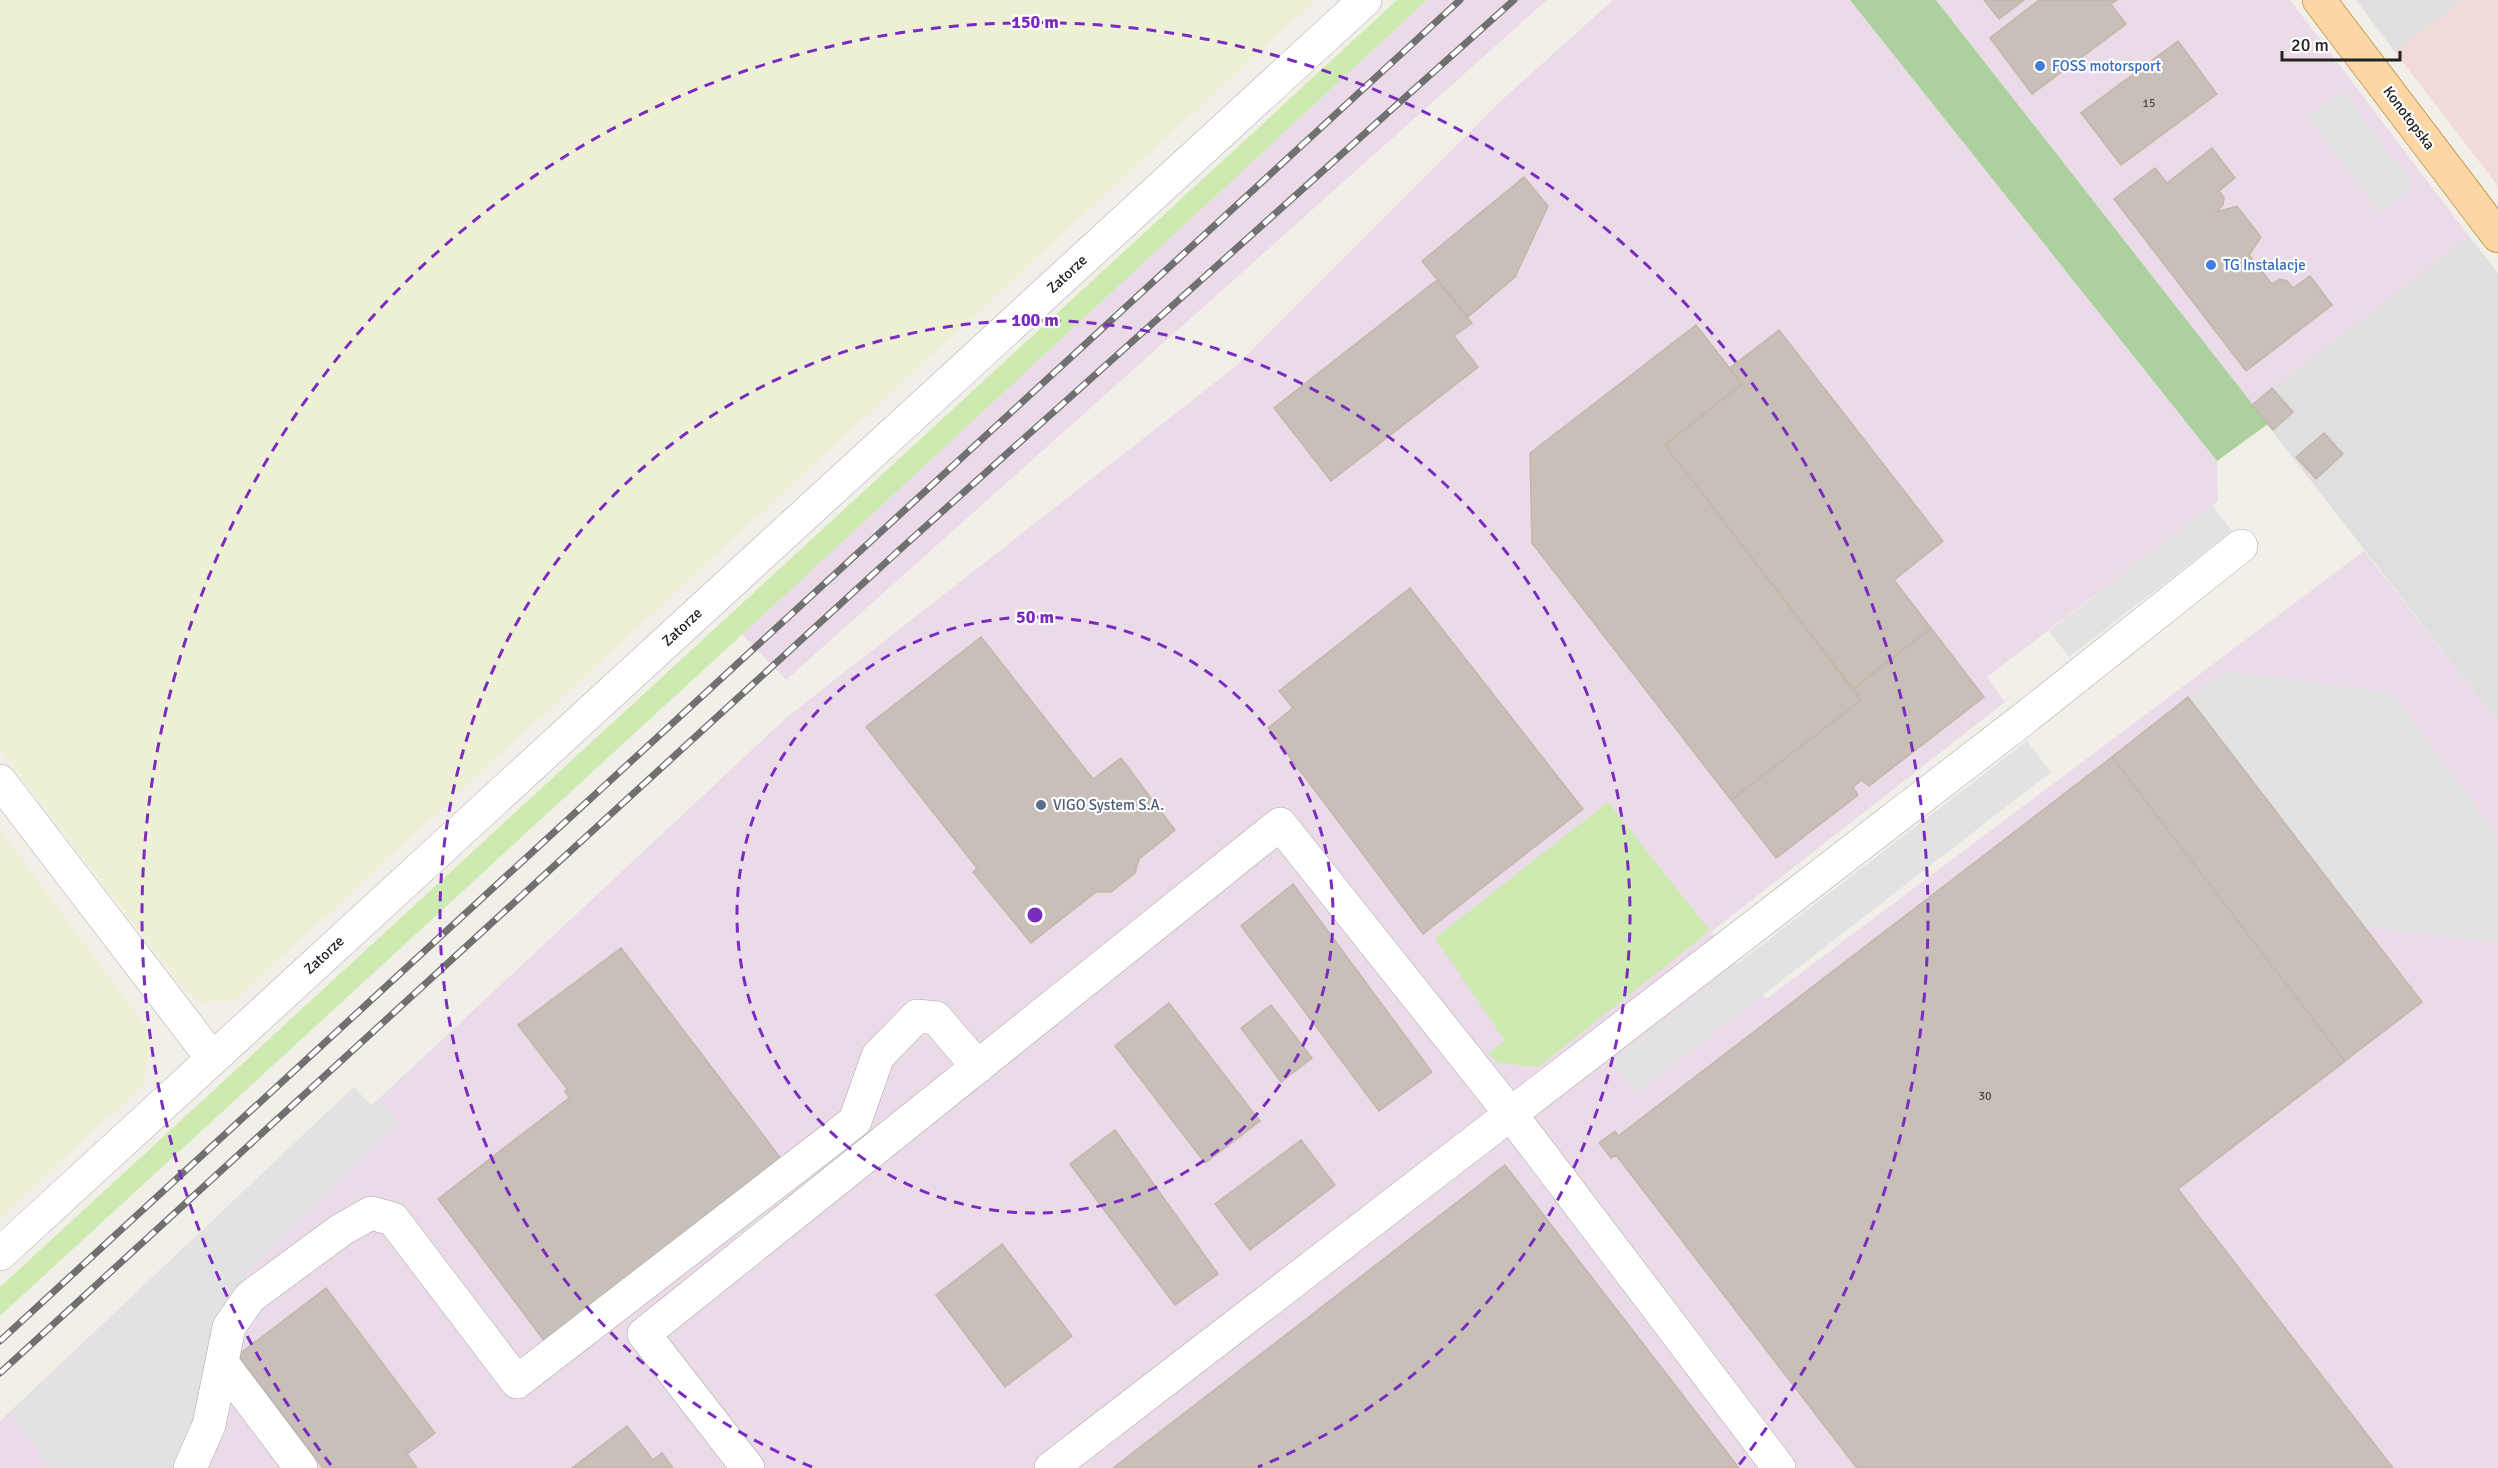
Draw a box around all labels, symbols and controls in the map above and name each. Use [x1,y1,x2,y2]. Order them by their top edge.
text: 150 m [1011,11,1059,33]
scale bar [2282,24,2400,62]
text: 20 m [2291,34,2329,56]
place label: FOSS motorsport [2052,57,2161,75]
marker: FOSS motorsport [2033,59,2047,73]
street label: Konotopska [2379,83,2439,153]
house number: 15 [2143,96,2155,111]
street label: Zatorze [1043,251,1091,297]
place label: TG Instalacje [2223,256,2306,274]
marker: TG Instalacje [2204,258,2218,272]
text: 100 m [1011,309,1059,331]
street label: Zatorze [658,604,706,650]
text: 50 m [1016,606,1054,628]
place label: VIGO System S.A. [1053,796,1164,814]
marker: VIGO System S.A. [1034,798,1048,812]
centre of rings [1025,905,1045,925]
street label: Zatorze [300,932,348,978]
house number: 30 [1979,1089,1991,1104]

